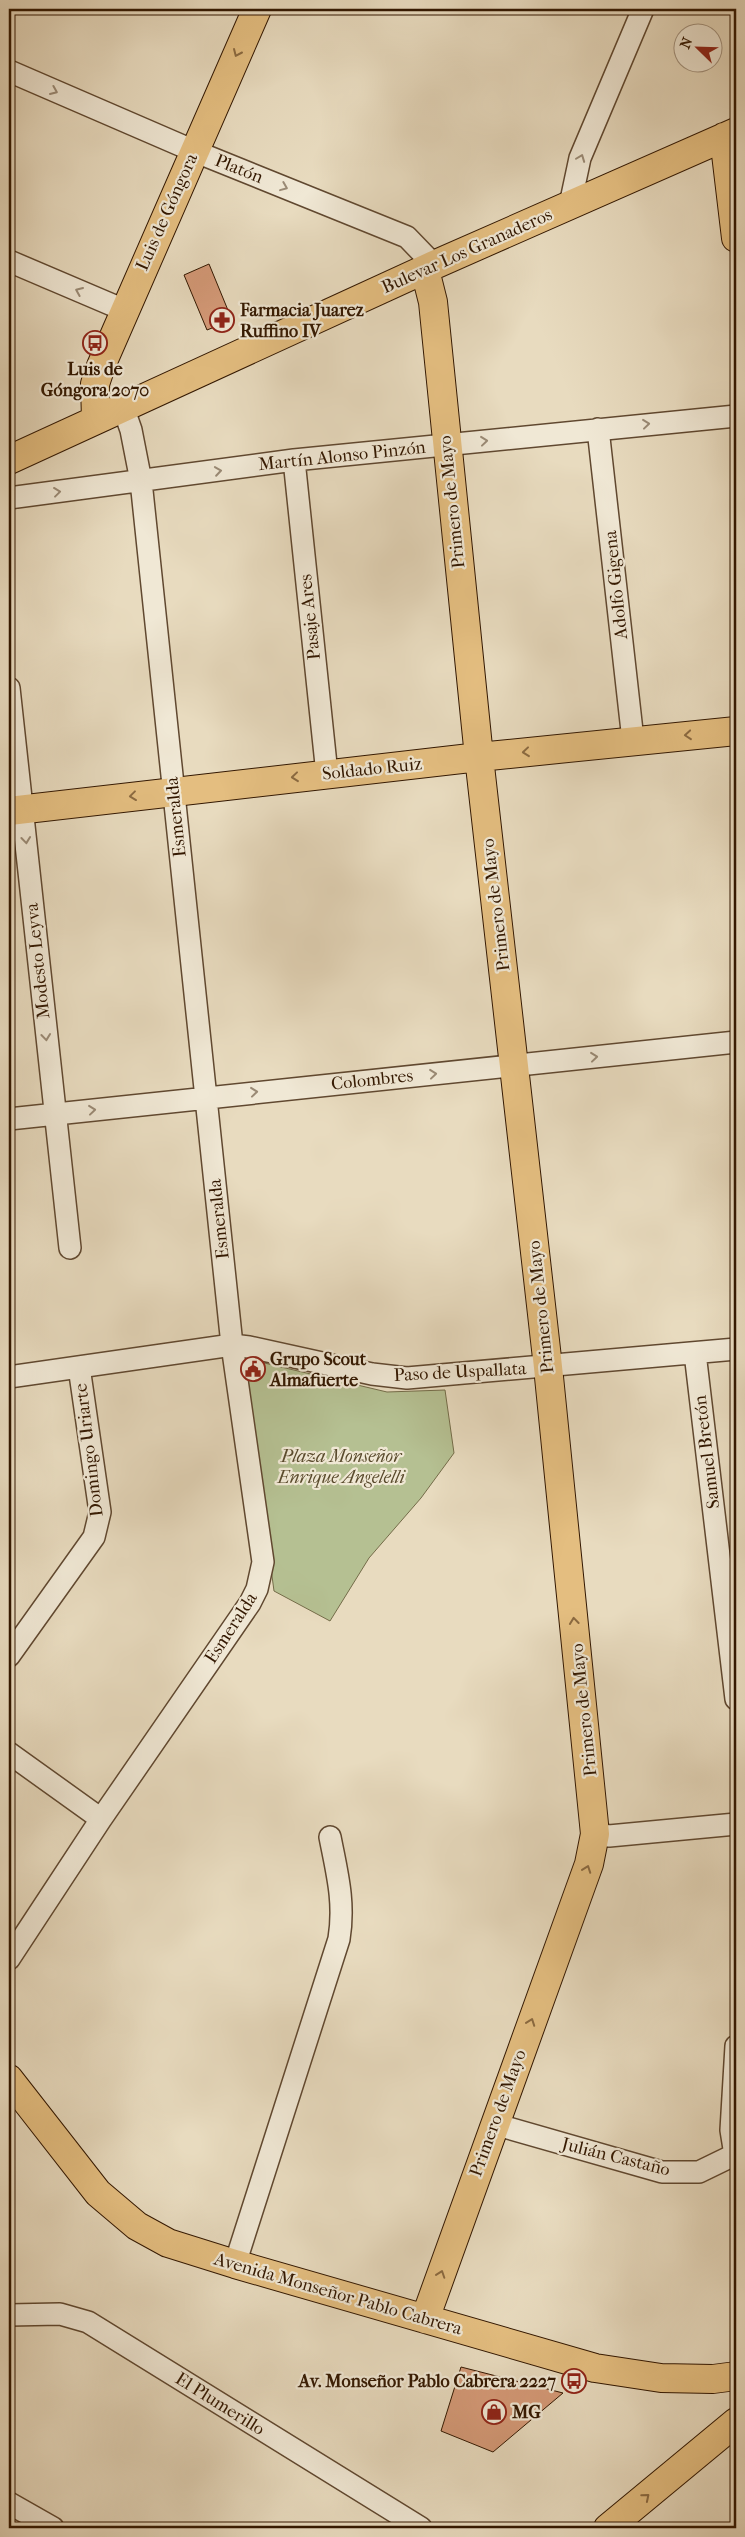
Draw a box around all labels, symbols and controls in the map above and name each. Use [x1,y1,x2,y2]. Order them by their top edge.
north arrow [672,22,722,72]
text: N [677,35,697,51]
one-way arrow [233,48,244,57]
one-way arrow [49,85,57,95]
street label: Luis de Góngora [132,149,203,274]
street label: Platón [212,150,267,188]
one-way arrow [575,154,585,162]
one-way arrow [279,181,288,191]
street label: Bulevar Los Granaderos [379,204,556,298]
one-way arrow [75,286,84,297]
place label: Farmacia Juarez Ruffino IV [239,300,364,342]
pharmacy icon: Farmacia Juarez Ruffino IV [209,307,235,333]
bus stop icon: Luis de Góngora 2070 [82,330,108,356]
place label: Luis de Góngora 2070 [41,359,149,401]
one-way arrow [642,419,650,430]
street label: Primero de Mayo [435,434,469,570]
one-way arrow [480,436,488,447]
street label: Martín Alonso Pinzón [257,437,427,475]
one-way arrow [214,466,223,476]
one-way arrow [53,487,61,498]
street label: Adolfo Gigena [600,529,632,641]
street label: Pasaje Ares [295,573,325,661]
one-way arrow [683,729,691,740]
one-way arrow [522,746,530,757]
street label: Soldado Ruiz [321,753,423,785]
one-way arrow [291,771,299,782]
street label: Esmeralda [161,775,191,858]
one-way arrow [129,790,138,800]
one-way arrow [20,837,31,845]
street label: Primero de Mayo [477,837,515,973]
street label: Modesto Leyva [21,901,55,1020]
one-way arrow [41,1033,52,1041]
one-way arrow [590,1052,598,1063]
street label: Colombres [330,1065,414,1095]
one-way arrow [429,1069,437,1080]
one-way arrow [250,1087,258,1098]
one-way arrow [88,1105,96,1116]
street label: Esmeralda [204,1177,234,1260]
street label: Primero de Mayo [524,1239,558,1375]
place label: Grupo Scout Almafuerte [269,1349,367,1391]
public building icon: Grupo Scout Almafuerte [240,1356,266,1382]
street label: Paso de Uspallata [393,1358,528,1386]
street label: Domingo Uriarte [70,1382,108,1518]
street label: Samuel Bretón [690,1393,724,1510]
park label: Plaza Monseñor Enrique Angelelli [276,1446,406,1488]
street label: Esmeralda [200,1588,262,1667]
one-way arrow [569,1617,580,1625]
street label: Primero de Mayo [567,1642,601,1778]
one-way arrow [581,1865,591,1874]
one-way arrow [525,2018,535,2026]
street label: Primero de Mayo [465,2047,531,2179]
street label: Julián Castaño [558,2133,672,2181]
street label: Avenida Monseñor Pablo Cabrera [211,2248,465,2340]
one-way arrow [435,2270,445,2278]
street label: El Plumerillo [171,2368,269,2440]
bus stop icon: Av. Monseñor Pablo Cabrera 2227 [561,2368,587,2394]
place label: Av. Monseñor Pablo Cabrera 2227 [297,2371,556,2392]
shop icon: MG [481,2399,507,2425]
place label: MG [511,2402,541,2423]
one-way arrow [640,2494,649,2503]

